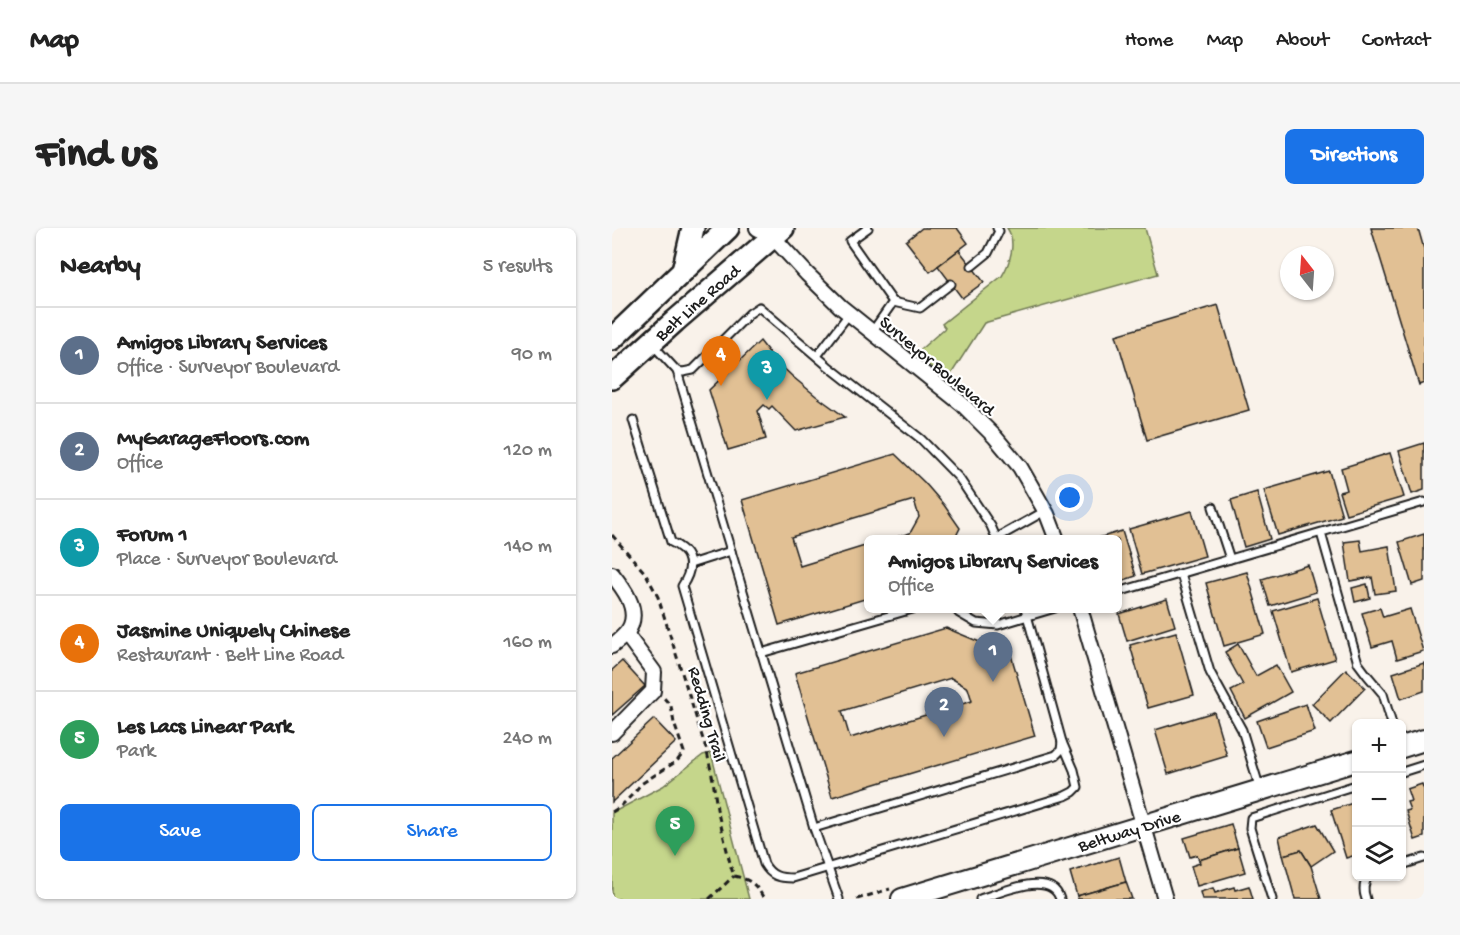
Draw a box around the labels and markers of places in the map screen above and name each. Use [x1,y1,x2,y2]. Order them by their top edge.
pin: 4 [702,336,740,386]
pin: 3 [748,350,786,400]
pin: 1 [974,632,1012,682]
pin: 2 [924,688,964,737]
pin: 5 [656,806,694,856]

